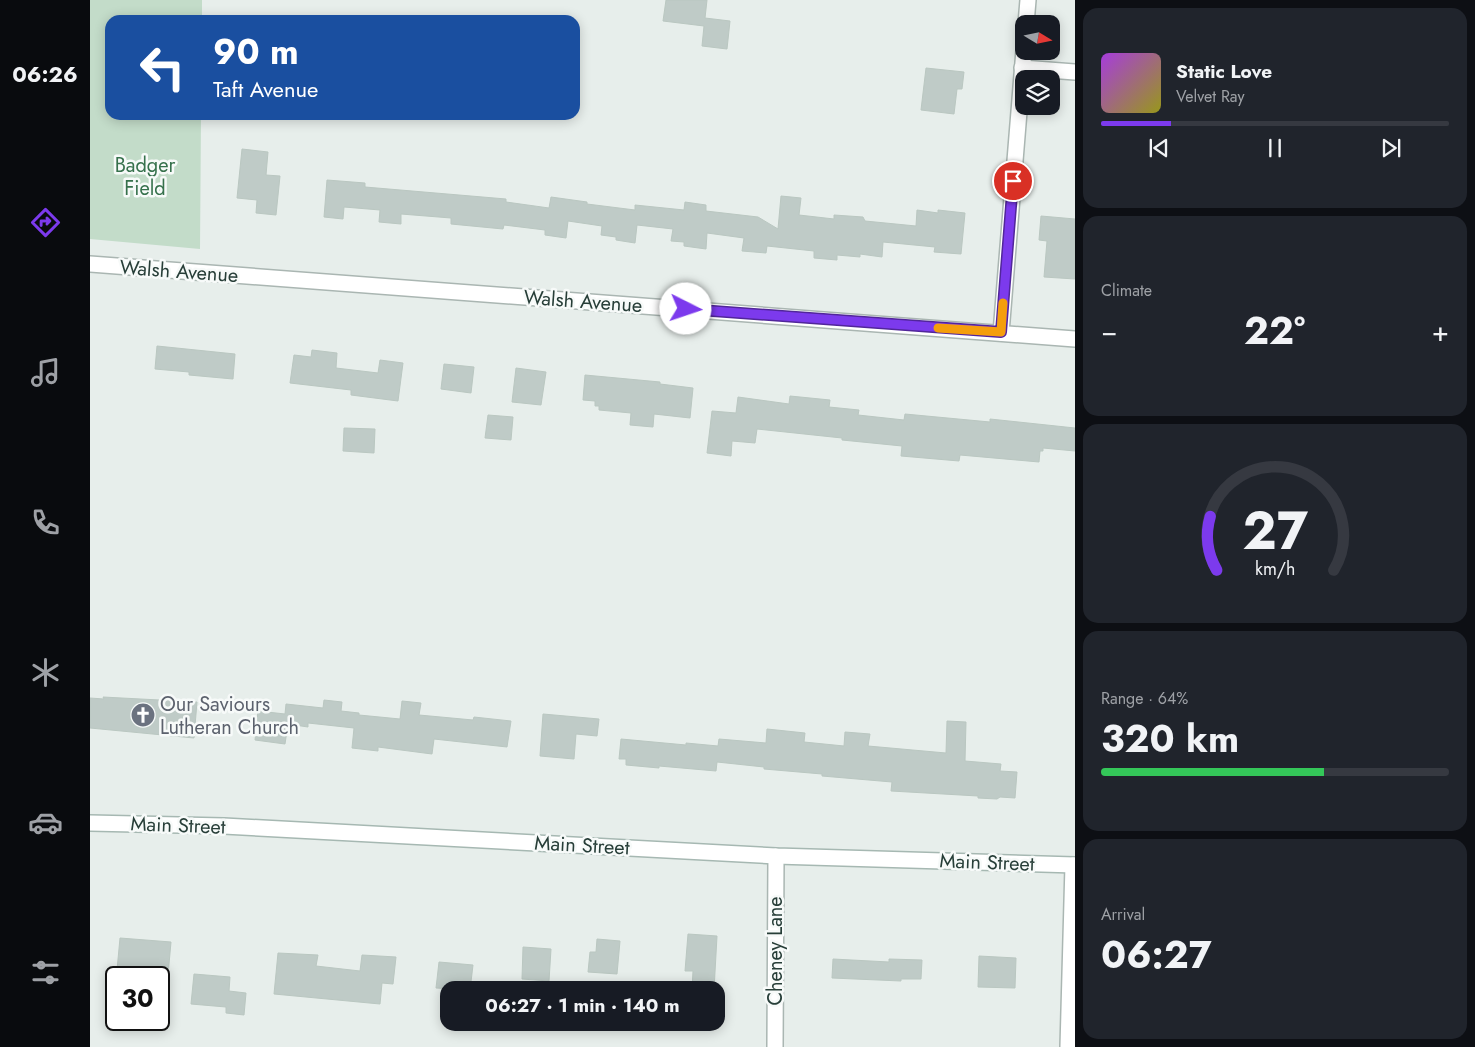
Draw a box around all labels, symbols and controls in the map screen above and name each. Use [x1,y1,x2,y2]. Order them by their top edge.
north arrow [1015,15,1060,60]
map controls [1015,15,1060,115]
text: 90 m [213,27,299,77]
icon: left [130,35,195,100]
text: 06:26 [12,58,78,90]
text: Static Love [1176,58,1272,85]
button: layers [1015,70,1060,115]
text: Taft Avenue [213,73,318,105]
text: Velvet Ray [1176,85,1245,108]
icon: previous [1145,134,1173,162]
icon: pause [1261,134,1289,162]
icon: next [1377,134,1405,162]
park label: Badger Field [115,151,176,203]
pin [992,160,1034,202]
icon: arrive [999,167,1027,195]
icon: directions [28,205,63,240]
street label: Walsh Avenue [119,253,239,290]
text: Climate [1101,279,1152,302]
position arrow [659,282,711,334]
street label: Walsh Avenue [523,283,643,320]
text: 22° [1244,303,1305,358]
text: − [1101,311,1118,352]
text: + [1432,311,1449,352]
icon: music [28,355,63,390]
text: 27 [1242,493,1308,569]
icon: phone [28,505,63,540]
text: km/h [1255,556,1295,582]
icon: climate [28,655,63,690]
text: Range · 64% [1101,687,1188,710]
place label: Our Saviours Lutheran Church [160,690,299,742]
church icon: Our Saviours Lutheran Church [130,702,156,728]
text: 320 km [1101,711,1239,766]
icon: car [28,805,63,840]
street label: Main Street [130,809,226,842]
street label: Main Street [534,829,630,862]
street label: Main Street [939,846,1035,879]
street label: Cheney Lane [761,896,790,1006]
text: Arrival [1101,903,1145,926]
text: 06:27 [1101,927,1212,982]
icon: filters [28,955,63,990]
speed limit sign: 30 [105,966,170,1031]
text: 06:27 · 1 min · 140 m [485,992,680,1019]

